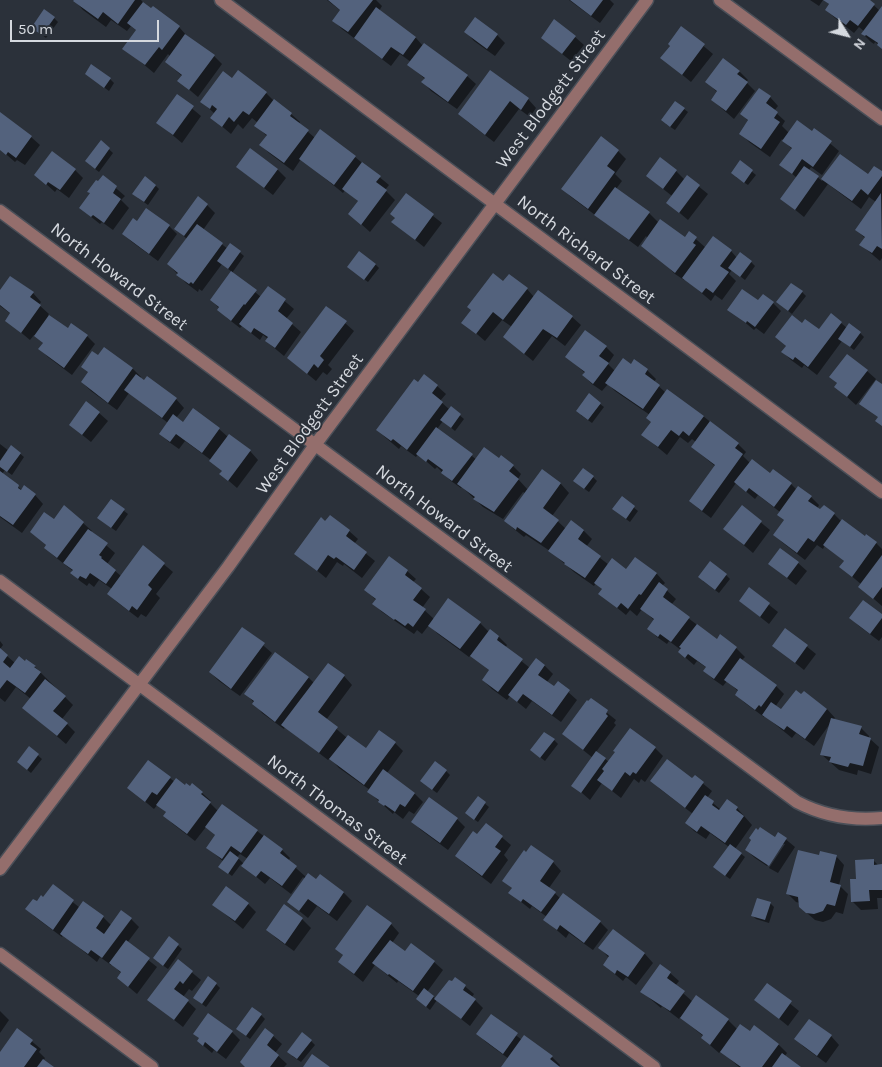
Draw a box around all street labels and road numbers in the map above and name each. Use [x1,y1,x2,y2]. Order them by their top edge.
street label: West Blodgett Street [492,25,610,173]
street label: North Richard Street [512,191,660,309]
street label: North Howard Street [46,218,192,336]
street label: West Blodgett Street [252,349,368,499]
street label: North Howard Street [371,460,517,578]
street label: North Thomas Street [263,750,411,870]

